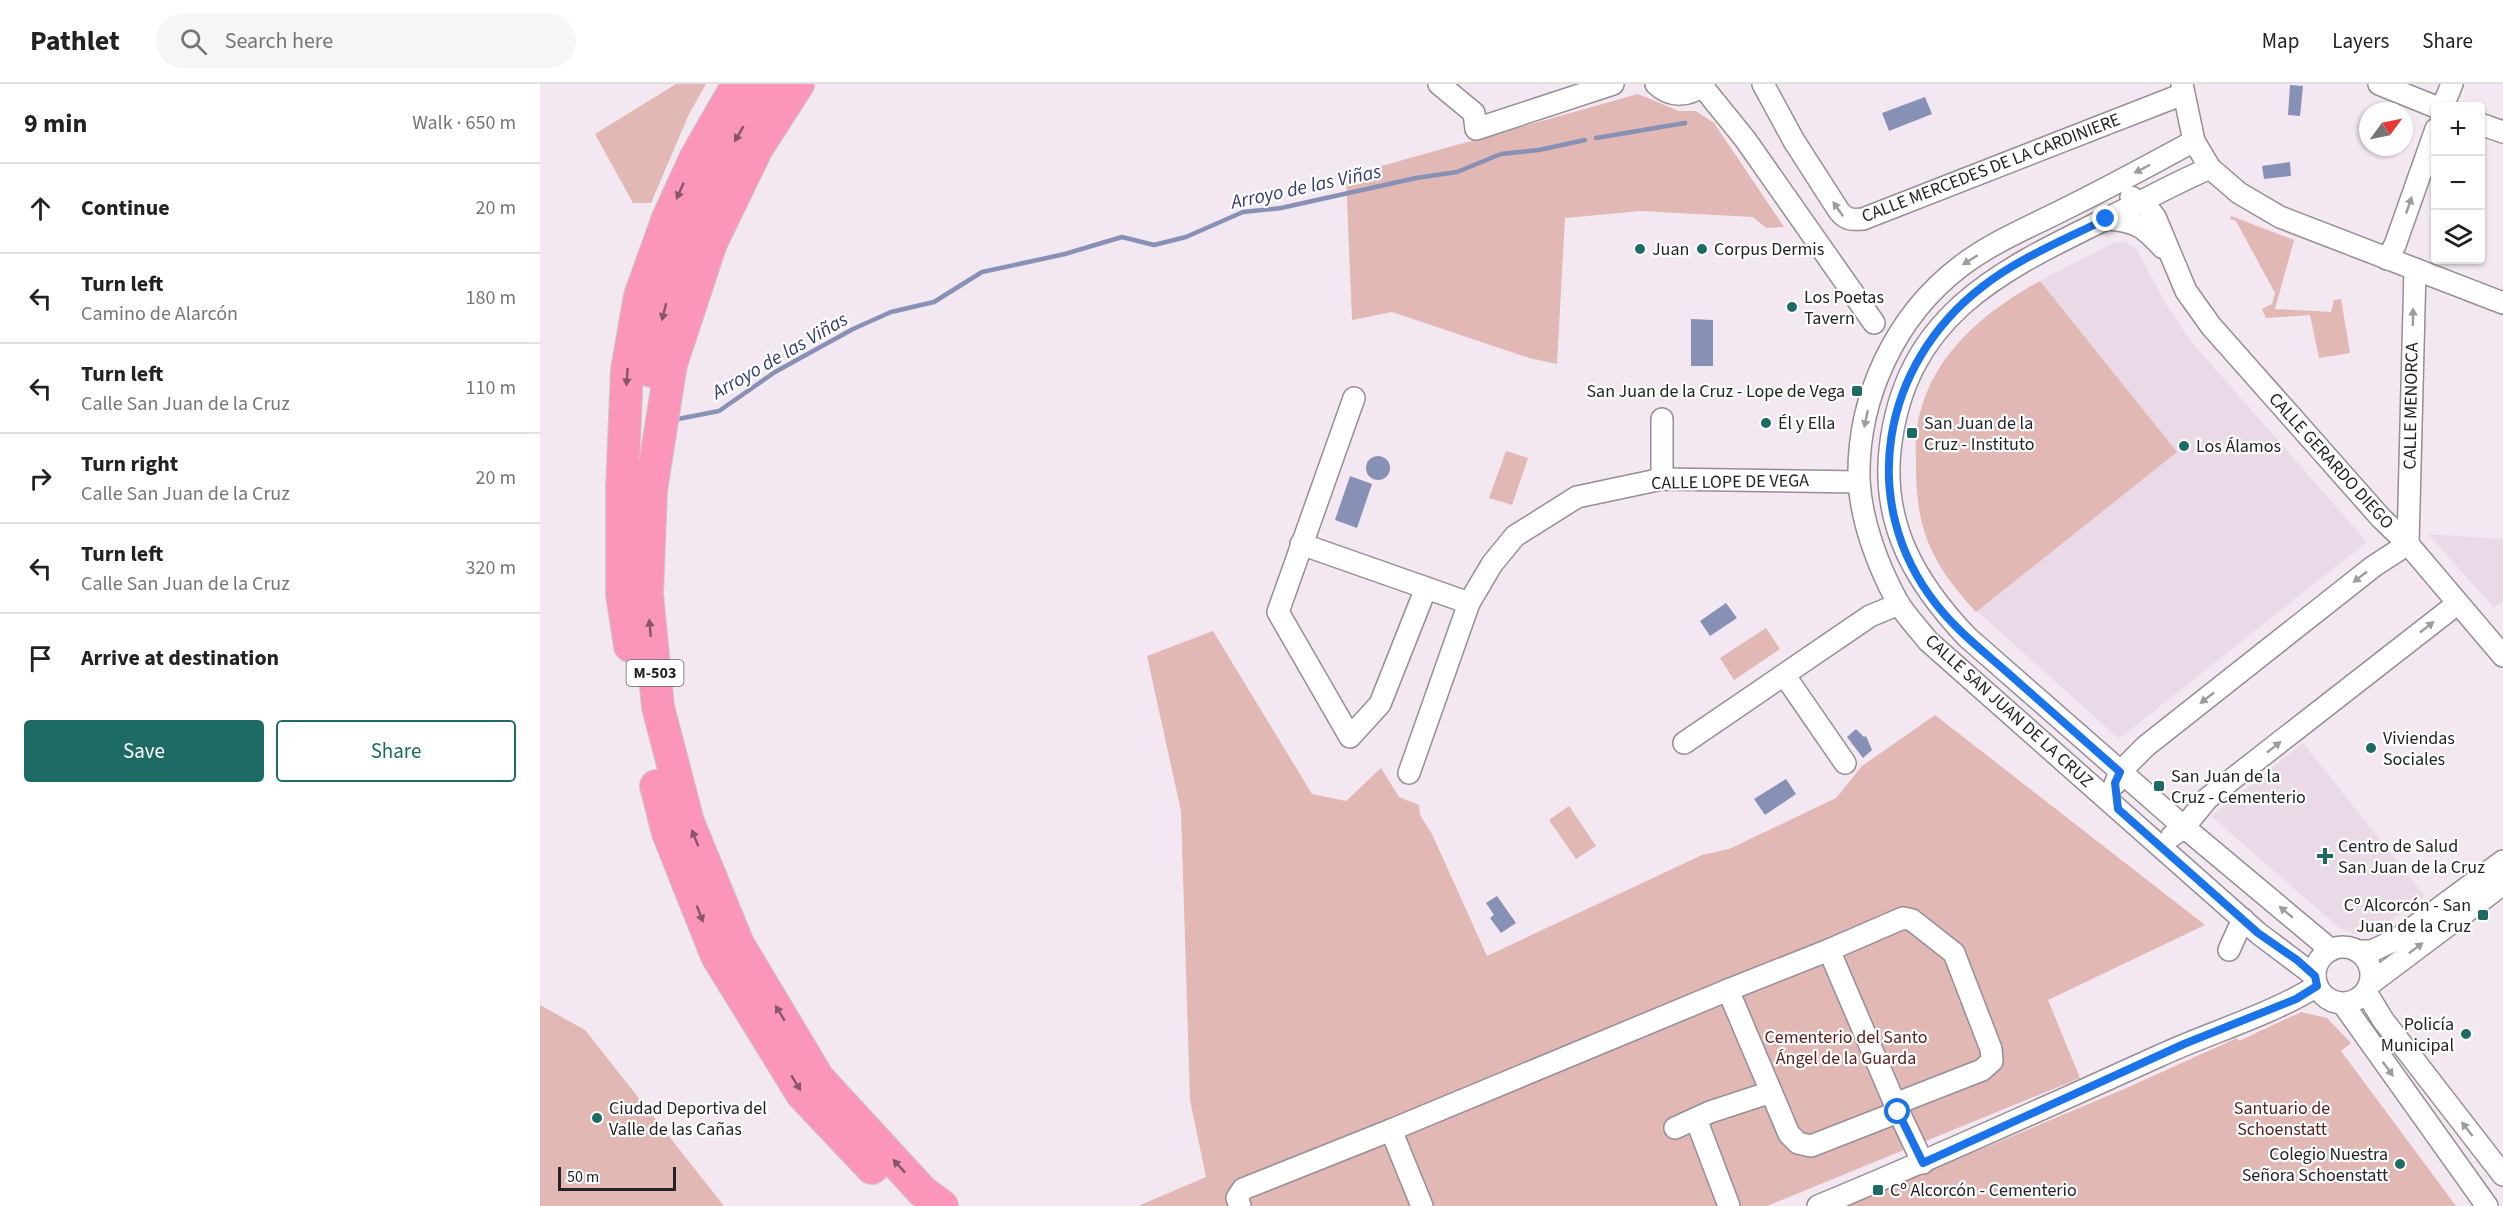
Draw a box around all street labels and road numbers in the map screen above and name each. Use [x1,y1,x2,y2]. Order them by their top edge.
street label: CALLE MERCEDES DE LA CARDINIERE [1858,107,2124,229]
street label: CALLE MENORCA [2397,342,2425,470]
street label: CALLE GERARDO DIEGO [2263,387,2399,535]
street label: CALLE LOPE DE VEGA [1651,468,1809,496]
street label: CALLE SAN JUAN DE LA CRUZ [1919,629,2099,793]
road number: M-503 [626,660,684,686]

